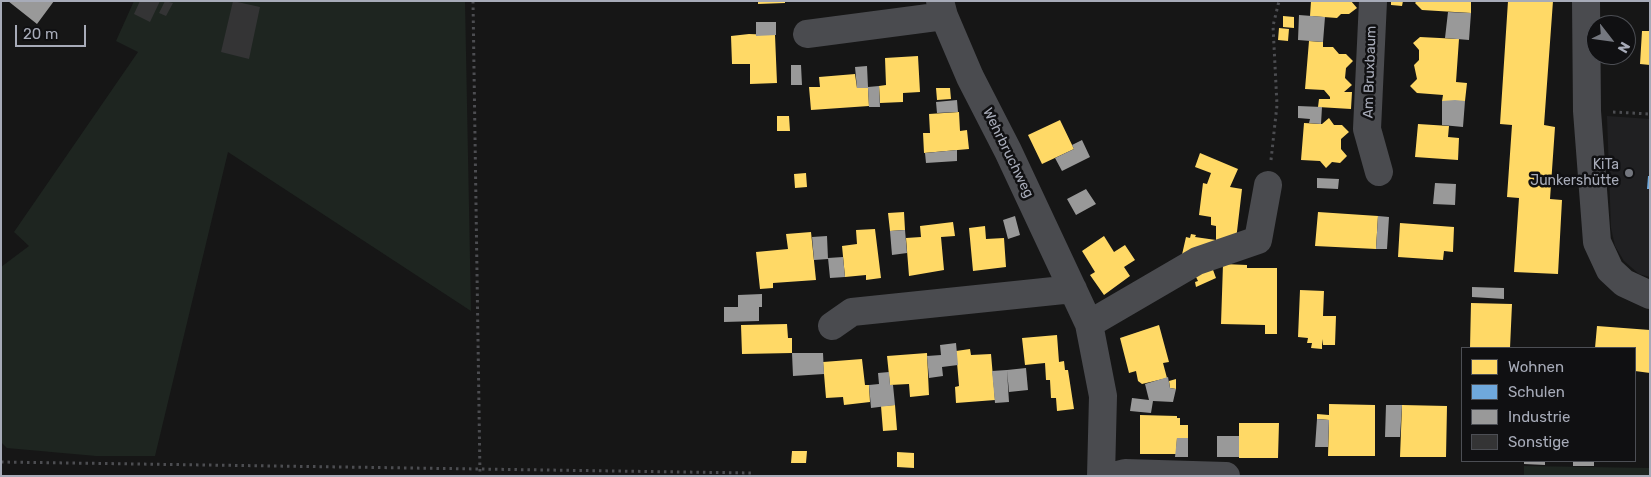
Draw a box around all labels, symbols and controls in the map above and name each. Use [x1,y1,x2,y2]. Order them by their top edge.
scale bar [18,15,89,47]
north arrow [1586,15,1636,65]
text: 20 m [23,25,58,43]
street label: Am Bruxbaum [1360,25,1380,119]
text: N [1614,39,1633,56]
street label: Wehrbruchweg [979,105,1037,201]
place label: KiTa Junkershütte [1530,157,1619,190]
marker: KiTa Junkershütte [1623,167,1635,179]
legend [1461,347,1636,462]
text: Wohnen [1508,358,1564,376]
text: Schulen [1508,383,1565,401]
text: Industrie [1508,408,1570,426]
text: Sonstige [1508,433,1570,451]

